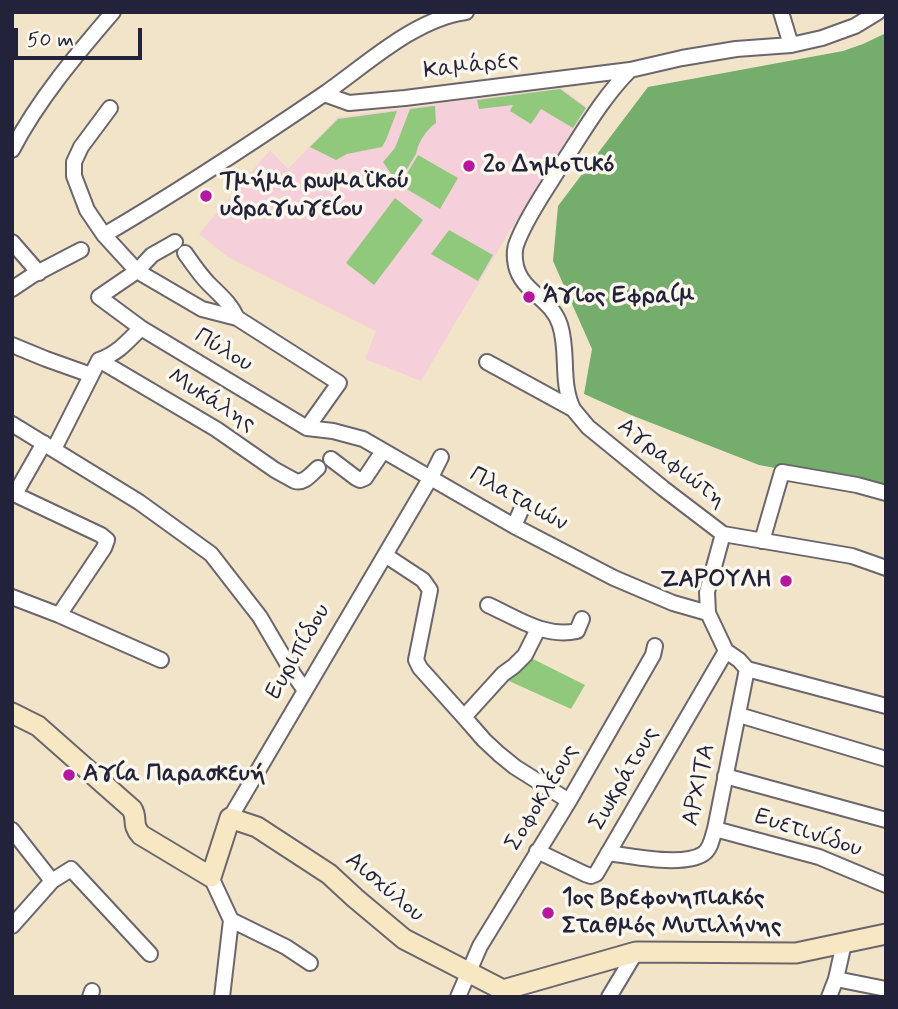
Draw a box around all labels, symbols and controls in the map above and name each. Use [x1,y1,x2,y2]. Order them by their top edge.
scale bar [18,14,145,58]
text: 50 m [27,26,74,54]
street label: Καμάρες [422,47,520,87]
place label: 2ο Δημοτικό [483,152,614,180]
marker: 2ο Δημοτικό [461,158,477,174]
place label: Τμήμα ρωμαϊκού υδραγωγείου [220,168,409,224]
marker: Τμήμα ρωμαϊκού υδραγωγείου [198,188,214,204]
place label: Άγιος Εφραίμ [543,283,695,311]
marker: Άγιος Εφραίμ [521,289,537,305]
street label: Πύλου [189,323,257,379]
street label: Μυκάλης [162,363,260,439]
street label: Αγραφιώτη [611,413,731,515]
street label: Πλαταιών [464,461,572,539]
place label: ΖΑΡΟΥΛΗ [660,567,772,595]
marker: ΖΑΡΟΥΛΗ [778,573,794,589]
street label: Ευριπίδου [260,599,338,705]
street label: Σωκράτους [584,722,666,836]
street label: Σοφοκλέους [500,739,586,857]
street label: ΑΡΧΙΤΑ [677,741,723,829]
place label: Αγία Παρασκευή [83,761,265,789]
marker: Αγία Παρασκευή [61,767,77,783]
street label: Ευετινίδου [751,803,865,865]
street label: Αισχύλου [338,847,430,929]
place label: 1ος Βρεφονηπιακός Σταθμός Μυτιλήνης [562,885,781,941]
marker: 1ος Βρεφονηπιακός Σταθμός Μυτιλήνης [540,905,556,921]

